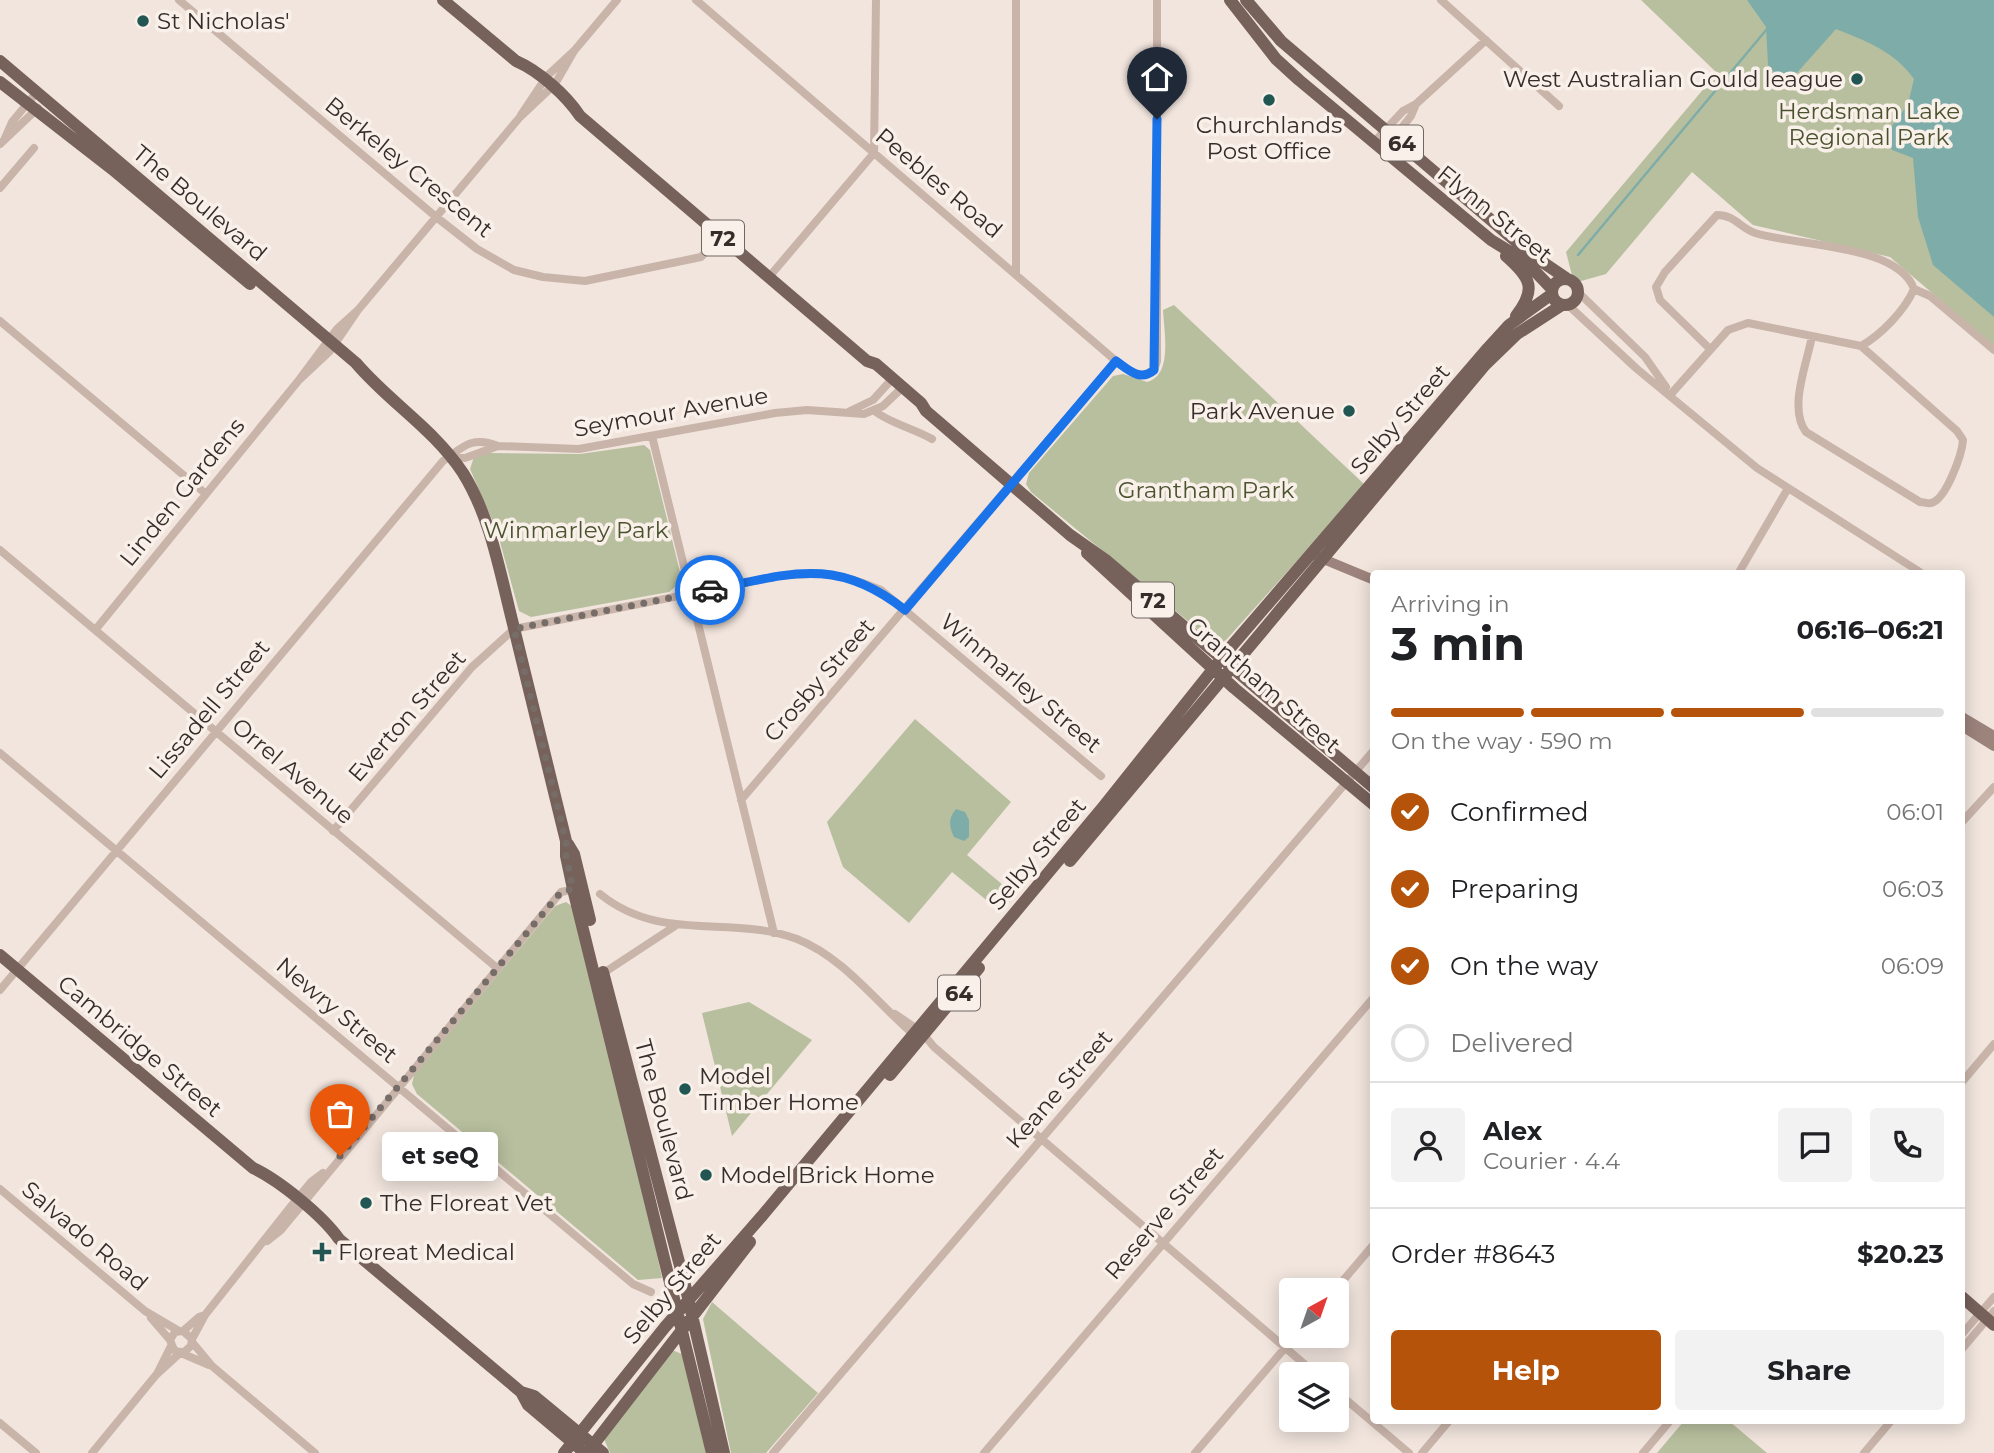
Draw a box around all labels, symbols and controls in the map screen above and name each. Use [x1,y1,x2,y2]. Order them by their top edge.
place label: St Nicholas' [157,7,290,35]
marker: St Nicholas' [135,13,151,29]
pin [1127,47,1187,119]
icon: home [1138,58,1176,96]
place label: West Australian Gould league [1503,65,1843,93]
marker: West Australian Gould league [1849,71,1865,87]
street label: Berkeley Crescent [319,91,499,243]
marker: Churchlands Post Office [1261,92,1277,108]
park label: Herdsman Lake Regional Park [1778,97,1960,151]
place label: Churchlands Post Office [1196,111,1342,165]
street label: Peebles Road [870,122,1008,244]
road number: 64 [1381,125,1423,160]
street label: The Boulevard [127,139,273,267]
street label: Flynn Street [1432,159,1558,269]
road number: 72 [702,220,744,256]
street label: Selby Street [1344,358,1456,480]
street label: Seymour Avenue [572,381,770,443]
place label: Park Avenue [1190,397,1335,425]
marker: Park Avenue [1341,403,1357,419]
street label: Linden Gardens [114,412,250,572]
park label: Grantham Park [1118,476,1295,504]
park label: Winmarley Park [484,516,669,544]
courier [675,555,745,625]
icon: car [691,571,729,609]
road number: 72 [1132,582,1174,618]
text: Arriving in [1391,590,1510,618]
street label: Winmarley Street [935,607,1107,759]
street label: Grantham Street [1182,611,1346,759]
street label: Crosby Street [758,613,880,747]
text: 06:16–06:21 [1796,614,1944,646]
text: 3 min [1391,615,1525,672]
street label: Lissadell Street [143,634,275,784]
street label: Everton Street [342,644,472,788]
street label: Orrel Avenue [226,712,360,830]
text: On the way · 590 m [1391,727,1613,755]
street label: Selby Street [982,792,1092,916]
icon: check [1391,793,1429,831]
text: Confirmed [1450,796,1589,828]
text: 06:01 [1886,798,1944,826]
icon: check [1391,870,1429,908]
text: Preparing [1450,873,1579,905]
text: 06:03 [1882,875,1944,903]
icon: check [1391,947,1429,985]
text: On the way [1450,950,1598,982]
street label: Newry Street [271,951,403,1069]
text: 06:09 [1881,952,1944,980]
street label: Cambridge Street [52,969,228,1123]
road number: 64 [938,976,980,1010]
street label: Keane Street [1000,1024,1118,1154]
text: Delivered [1450,1027,1574,1059]
street label: The Boulevard [629,1036,699,1204]
place label: Model Timber Home [699,1062,859,1116]
marker: Model Timber Home [677,1081,693,1097]
pin [310,1084,370,1156]
icon: bag [321,1095,359,1133]
button: person [1391,1108,1465,1182]
button: chat [1778,1108,1852,1182]
button: phone [1870,1108,1944,1182]
text: Alex [1483,1115,1542,1147]
callout: et seQ [382,1132,498,1180]
street label: Reserve Street [1099,1141,1229,1285]
text: et seQ [401,1142,479,1170]
text: Courier · 4.4 [1483,1147,1620,1175]
place label: Model Brick Home [720,1161,935,1189]
marker: Model Brick Home [698,1167,714,1183]
street label: Salvado Road [16,1175,154,1297]
place label: The Floreat Vet [380,1189,553,1217]
marker: The Floreat Vet [358,1195,374,1211]
street label: Selby Street [617,1226,727,1350]
place label: Floreat Medical [338,1238,515,1266]
text: Order #8643 [1391,1238,1555,1270]
text: $20.23 [1857,1238,1944,1270]
marker: Floreat Medical [312,1242,332,1262]
north arrow [1279,1278,1349,1348]
map controls [1279,1278,1349,1432]
button: Help [1391,1330,1661,1410]
button: Share [1675,1330,1944,1410]
button: layers [1279,1362,1349,1432]

